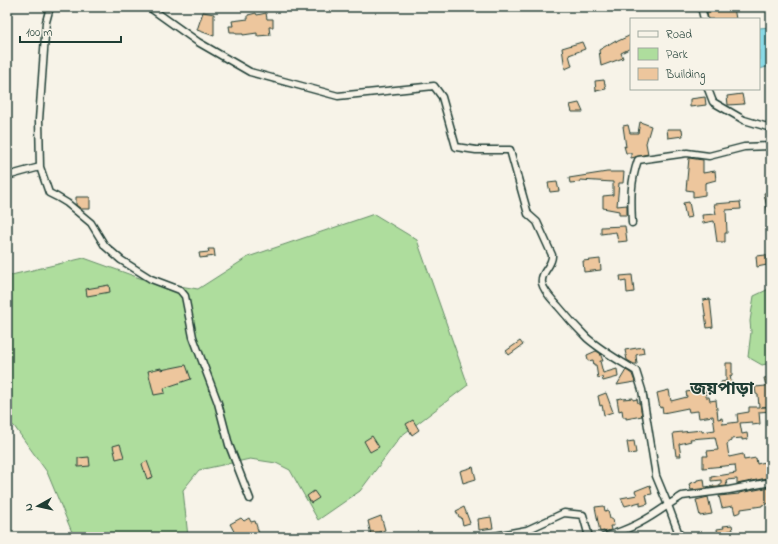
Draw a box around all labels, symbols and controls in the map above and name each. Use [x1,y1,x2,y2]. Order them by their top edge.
scale bar [20,18,121,44]
legend [630,18,760,90]
text: 100 m [26,24,53,42]
text: Road [666,26,692,44]
text: Park [666,46,688,64]
text: Building [665,66,705,85]
district label: জয়পাড়া [689,377,755,403]
north arrow [18,486,58,526]
text: N [21,502,38,512]

